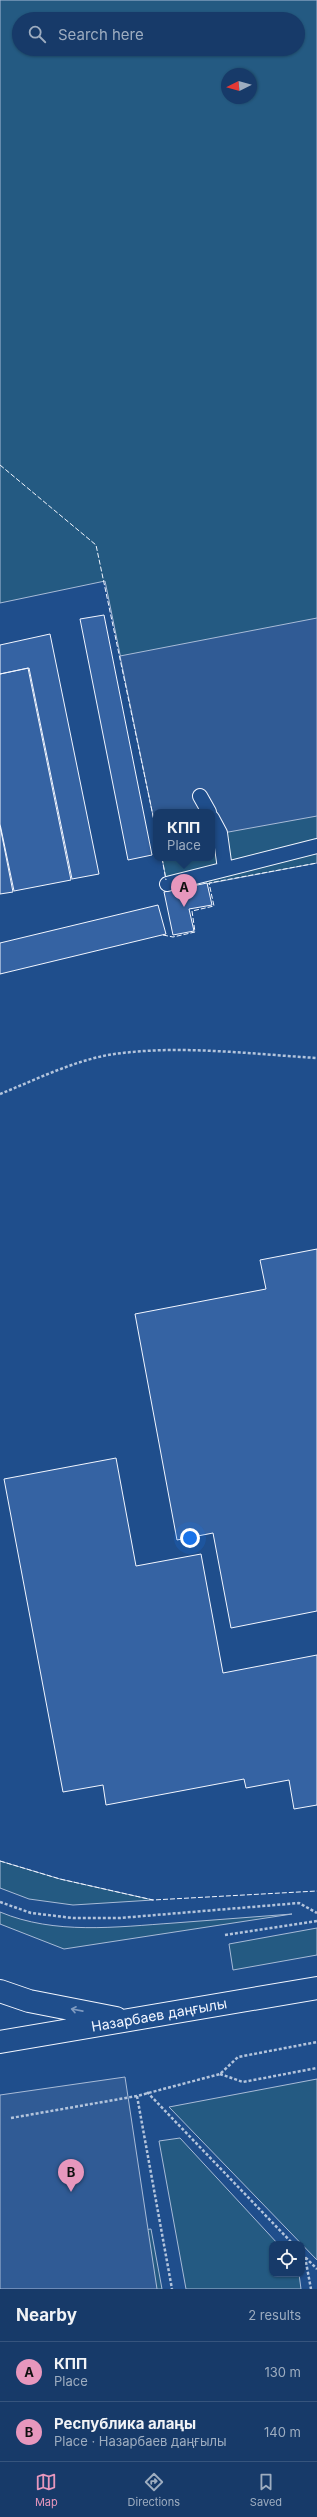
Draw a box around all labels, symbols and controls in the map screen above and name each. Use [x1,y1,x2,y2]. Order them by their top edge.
search box [12,12,305,56]
icon: search [26,23,48,45]
text: Search here [58,25,144,44]
north arrow [221,68,257,104]
popup [153,809,215,861]
text: КПП [167,818,200,837]
text: Place [167,837,201,853]
pin: A [171,874,197,907]
your location [180,1528,200,1548]
street label: Назарбаев даңғылы [90,1994,228,2035]
one-way arrow [70,2006,83,2014]
pin: B [58,2159,84,2192]
map controls [269,2241,305,2277]
button: locate [269,2241,305,2277]
text: Nearby [16,2305,77,2325]
text: 2 results [248,2307,301,2323]
text: КПП [54,2354,87,2373]
text: A [24,2364,34,2380]
text: 130 m [264,2364,301,2380]
text: Place [54,2373,88,2389]
text: Республика алаңы [54,2414,196,2433]
text: B [25,2424,33,2440]
text: 140 m [264,2424,301,2440]
text: Place · Назарбаев даңғылы [54,2433,227,2449]
tab: Map [35,2471,58,2509]
tab: Directions [128,2471,180,2509]
tab: Saved [250,2471,282,2509]

